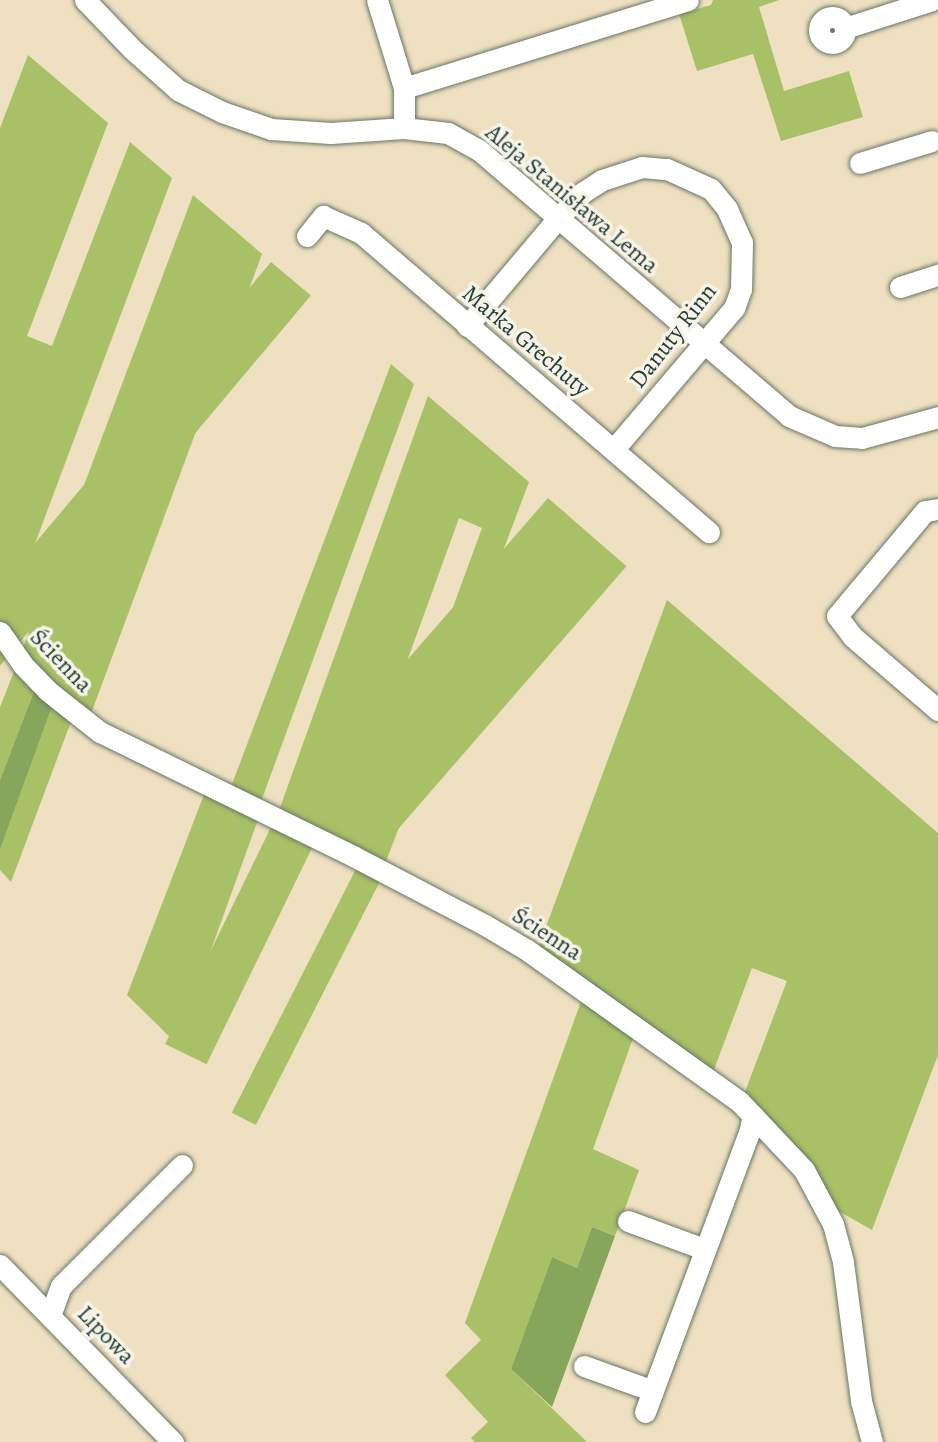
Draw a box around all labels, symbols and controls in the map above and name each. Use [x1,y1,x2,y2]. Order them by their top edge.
street label: Aleja Stanisława Lema [480,118,664,280]
street label: Danuty Rinn [623,278,723,394]
street label: Marka Grechuty [456,279,596,403]
street label: Ścienna [24,623,98,699]
street label: Ścienna [507,901,587,967]
street label: Lipowa [71,1299,141,1371]

